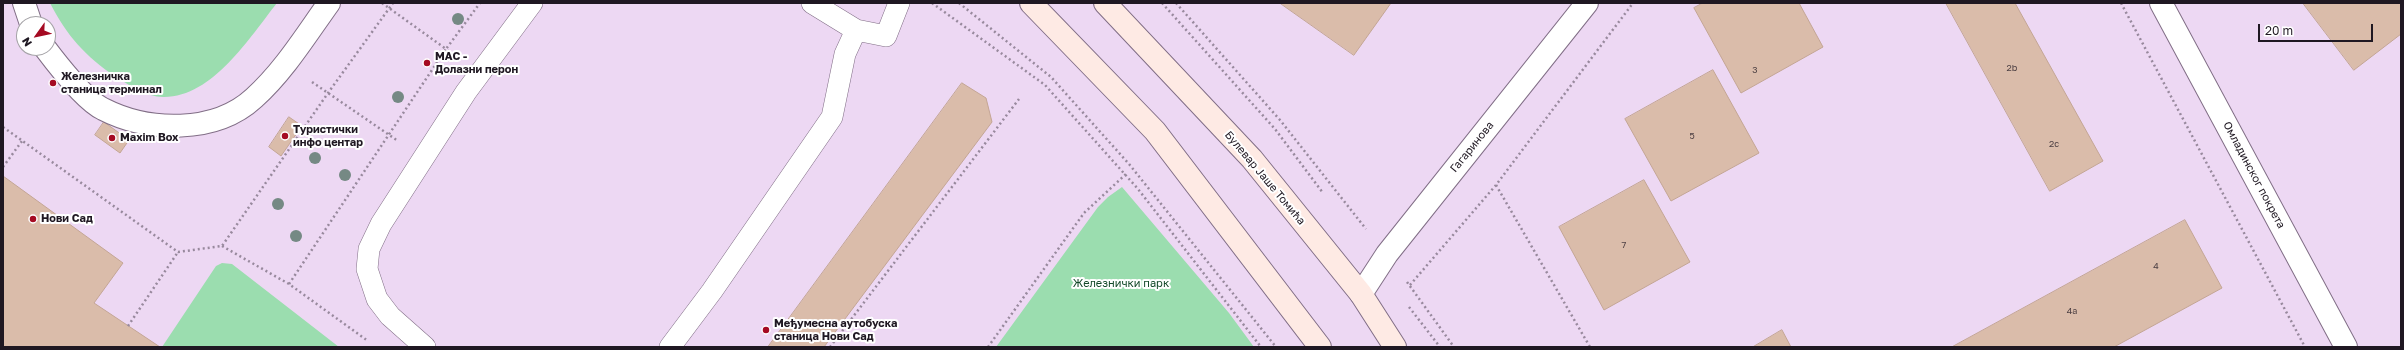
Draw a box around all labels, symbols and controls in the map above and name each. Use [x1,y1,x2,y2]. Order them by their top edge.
north arrow [16,16,56,56]
scale bar [2260,16,2375,42]
text: 20 m [2265,23,2293,38]
text: N [19,35,34,49]
place label: МАС - Долазни перон [435,50,518,76]
marker: МАС - Долазни перон [422,58,432,68]
house number: 2b [2007,63,2017,73]
house number: 3 [1752,65,1758,75]
place label: Железничка станица терминал [61,70,162,96]
marker: Железничка станица терминал [48,78,58,88]
street label: Гагаринова [1448,119,1496,175]
street label: Омладинског покрета [2220,119,2288,231]
place label: Туристички инфо центар [293,123,363,149]
street label: Булевар Јаше Томића [1222,129,1308,227]
place label: Maxim Box [120,131,178,145]
marker: Туристички инфо центар [280,131,290,141]
house number: 5 [1689,131,1695,141]
marker: Maxim Box [107,133,117,143]
house number: 2c [2049,139,2059,149]
place label: Нови Сад [41,212,93,226]
marker: Нови Сад [28,214,38,224]
house number: 7 [1622,240,1626,250]
house number: 4 [2153,261,2159,271]
park label: Железнички парк [1073,277,1169,291]
house number: 4a [2067,306,2077,316]
place label: Међумесна аутобуска станица Нови Сад [774,317,897,343]
marker: Међумесна аутобуска станица Нови Сад [761,325,771,335]

